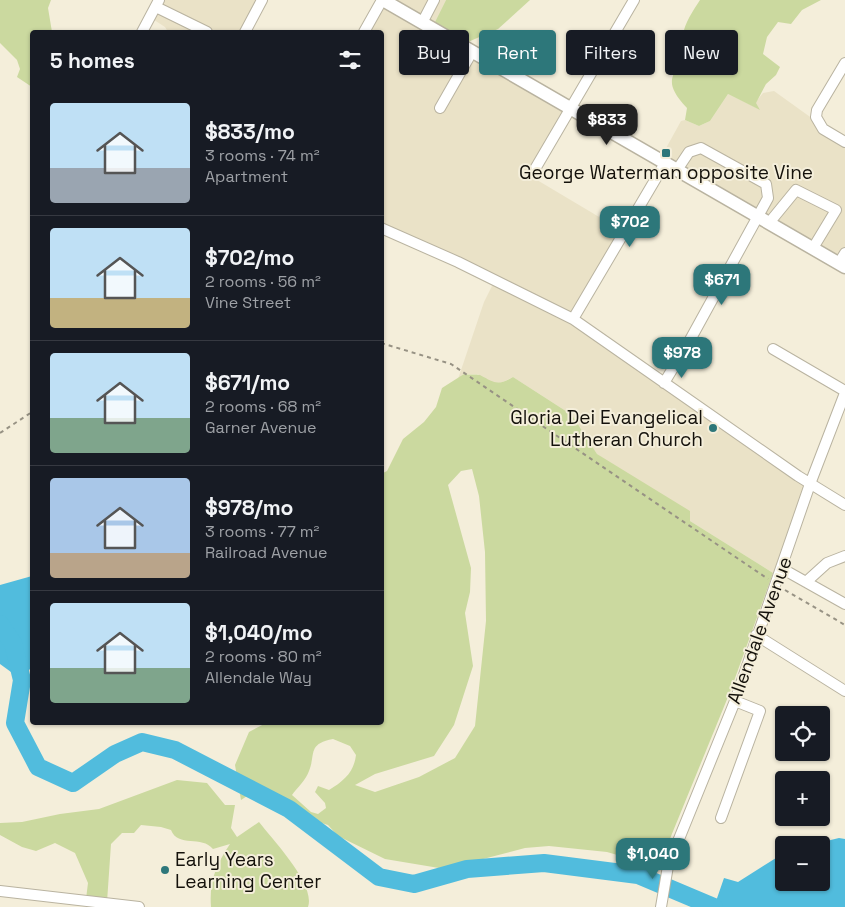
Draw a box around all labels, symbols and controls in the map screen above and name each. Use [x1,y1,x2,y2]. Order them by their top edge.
chip: Buy [399,30,469,75]
chip: Rent [479,30,556,75]
chip: Filters [566,30,655,75]
chip: New [665,30,738,75]
icon: filters [336,46,364,74]
text: 5 homes [50,47,135,74]
pin: $833 [577,104,637,146]
text: $833 [588,109,626,130]
text: $833/mo [205,118,295,145]
icon: home [90,123,150,183]
text: 3 rooms · 74 m² [205,145,320,166]
marker: George Waterman opposite Vine [660,147,672,159]
place label: George Waterman opposite Vine [519,160,813,185]
text: Apartment [205,166,288,187]
pin: $702 [600,206,660,248]
text: $702 [611,211,649,232]
text: $702/mo [205,244,294,271]
icon: home [90,248,150,308]
pin: $671 [692,264,752,306]
text: $671 [704,269,740,290]
text: 2 rooms · 56 m² [205,271,321,292]
text: Vine Street [205,292,291,313]
pin: $978 [652,336,712,379]
text: $978 [663,342,701,363]
text: $671/mo [205,369,290,396]
icon: home [90,373,150,433]
text: 2 rooms · 68 m² [205,396,321,417]
place label: Gloria Dei Evangelical Lutheran Church [510,405,703,452]
text: Garner Avenue [205,417,317,438]
marker: Gloria Dei Evangelical Lutheran Church [707,422,719,434]
text: $978/mo [205,494,293,521]
icon: home [90,498,150,558]
text: 3 rooms · 77 m² [205,521,319,542]
text: Railroad Avenue [205,542,327,563]
street label: Allendale Avenue [721,553,798,707]
text: $1,040/mo [205,619,313,646]
icon: home [90,623,150,683]
text: 2 rooms · 80 m² [205,646,322,667]
text: Allendale Way [205,667,312,688]
map controls [775,706,830,891]
button: locate [775,706,830,761]
button: + [775,771,830,826]
button: − [775,836,830,891]
pin: $1,040 [612,838,694,880]
text: $1,040 [627,843,679,864]
place label: Early Years Learning Center [175,847,321,894]
marker: Early Years Learning Center [159,864,171,876]

